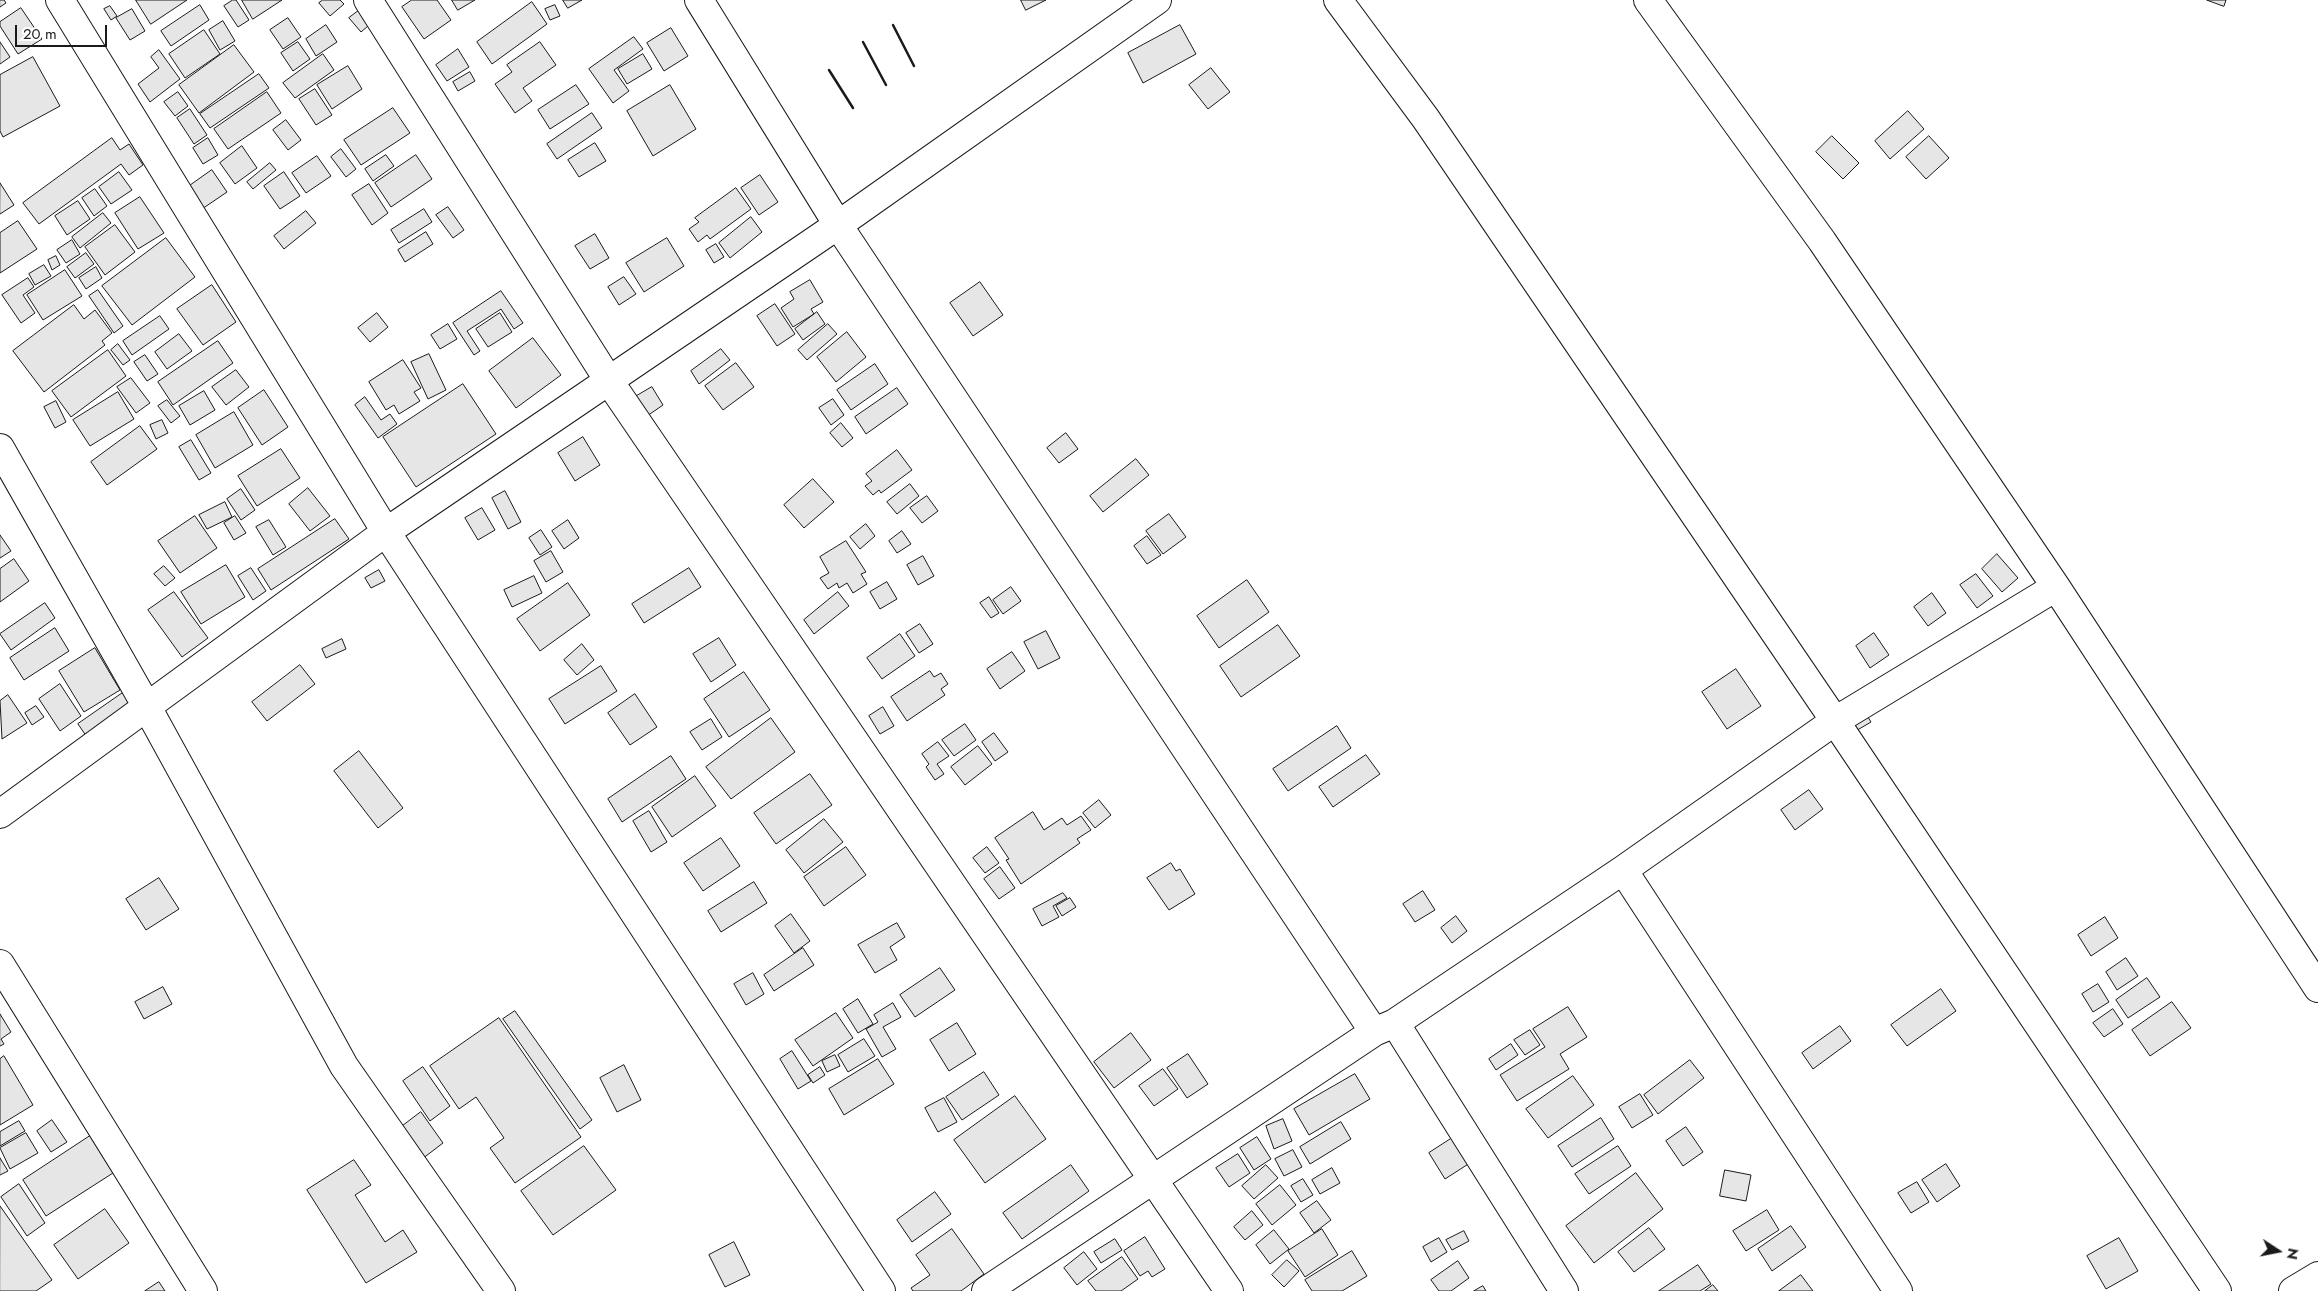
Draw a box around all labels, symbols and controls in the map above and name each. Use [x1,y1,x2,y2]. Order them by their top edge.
scale bar [18,15,110,47]
text: 20 m [23,23,57,45]
north arrow [2253,1226,2303,1276]
text: N [2282,1246,2304,1261]

